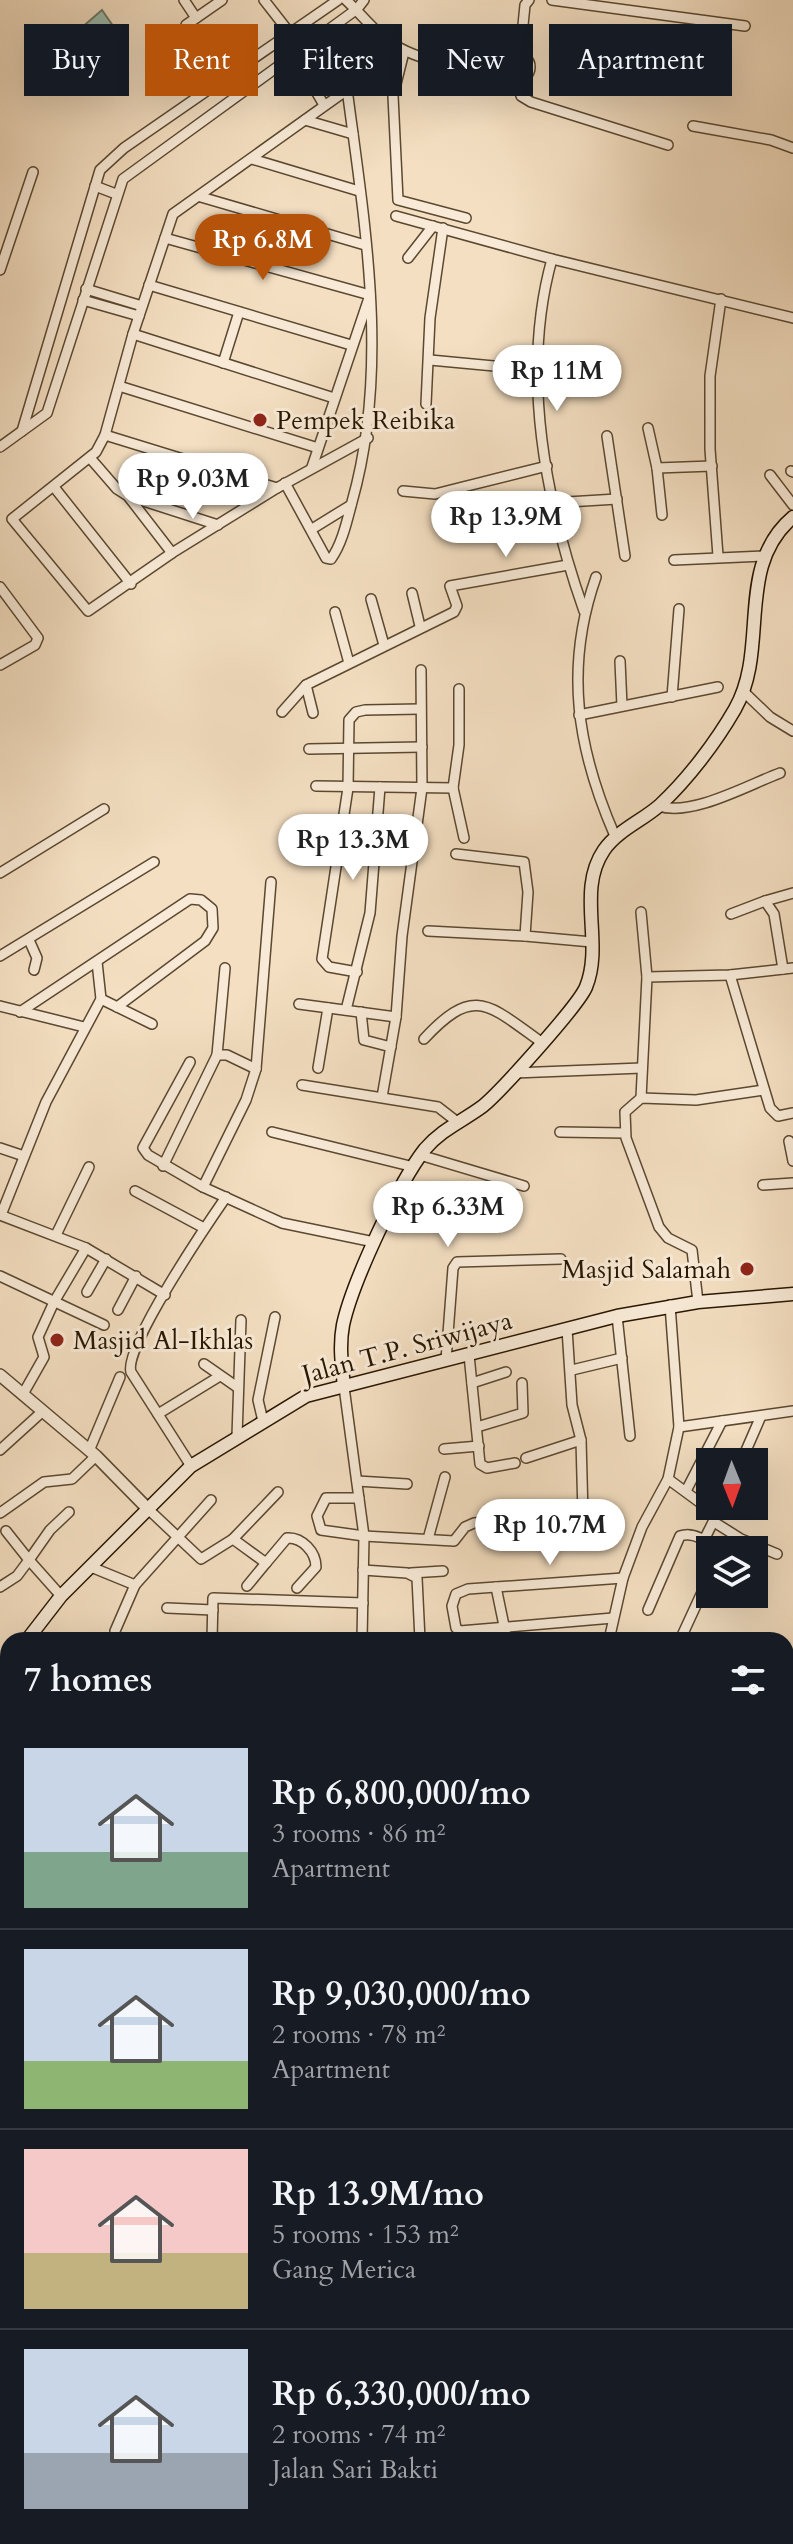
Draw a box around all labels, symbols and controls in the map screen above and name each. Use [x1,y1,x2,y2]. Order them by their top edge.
chip: Buy [24,24,129,96]
chip: Rent [145,24,258,96]
chip: Filters [274,24,402,96]
chip: New [418,24,533,96]
chip: Apartment [549,24,732,96]
pin: Rp 6.8M [189,214,337,282]
text: Rp 6.8M [213,222,313,257]
pin: Rp 11M [492,345,622,413]
text: Rp 11M [511,353,603,388]
place label: Pempek Reibika [276,403,455,438]
marker: Pempek Reibika [251,411,269,429]
pin: Rp 9.03M [110,453,276,521]
text: Rp 9.03M [136,461,250,496]
pin: Rp 13.9M [423,491,589,559]
text: Rp 13.9M [449,499,563,534]
pin: Rp 13.3M [270,814,436,882]
text: Rp 13.3M [296,822,410,857]
pin: Rp 6.33M [365,1181,531,1249]
text: Rp 6.33M [391,1189,505,1224]
place label: Masjid Salamah [562,1252,731,1287]
marker: Masjid Salamah [738,1260,756,1278]
street label: Jalan T.P. Sriwijaya [295,1303,516,1393]
place label: Masjid Al-Ikhlas [73,1323,253,1358]
marker: Masjid Al-Ikhlas [48,1331,66,1349]
north arrow [696,1448,768,1520]
map controls [696,1448,768,1608]
pin: Rp 10.7M [467,1499,633,1567]
text: Rp 10.7M [493,1507,607,1542]
button: layers [696,1536,768,1608]
text: 7 homes [24,1657,152,1703]
icon: filters [726,1658,770,1702]
text: Rp 6,800,000/mo [272,1770,531,1816]
icon: home [88,1780,184,1876]
text: 3 rooms · 86 m² [272,1816,445,1851]
text: Apartment [272,1851,390,1886]
text: Rp 9,030,000/mo [272,1971,531,2017]
icon: home [88,1981,184,2077]
text: 2 rooms · 78 m² [272,2017,445,2052]
text: Apartment [272,2052,390,2087]
text: Rp 13.9M/mo [272,2171,484,2217]
icon: home [88,2181,184,2277]
text: 5 rooms · 153 m² [272,2217,459,2252]
text: Gang Merica [272,2252,416,2287]
text: Rp 6,330,000/mo [272,2371,531,2417]
icon: home [88,2381,184,2477]
text: 2 rooms · 74 m² [272,2417,445,2452]
text: Jalan Sari Bakti [272,2452,438,2487]

